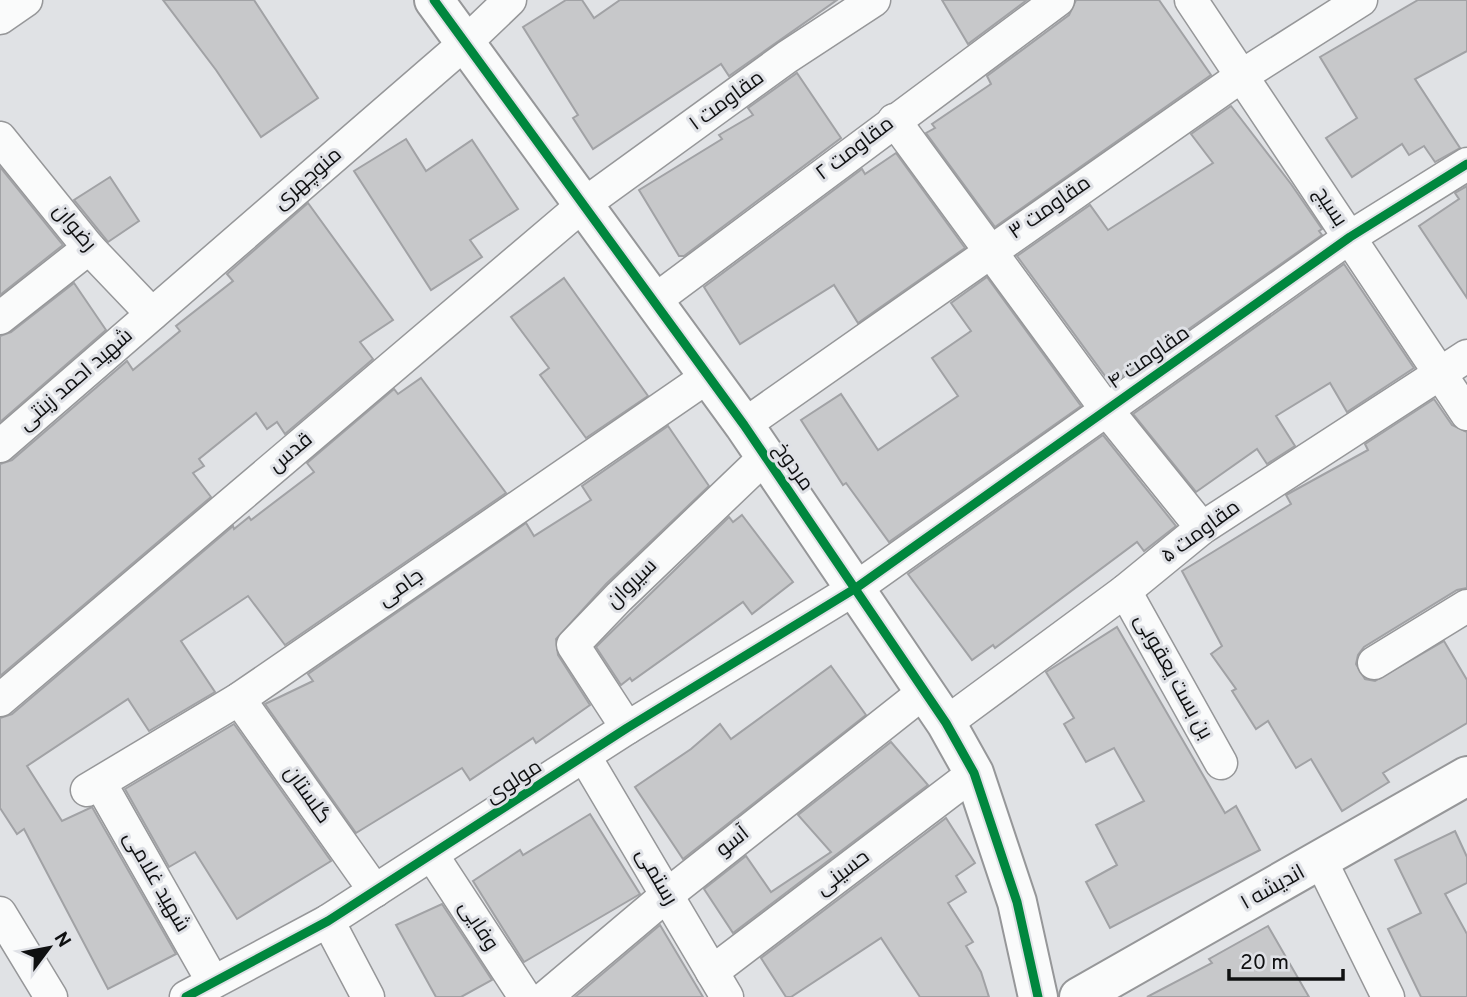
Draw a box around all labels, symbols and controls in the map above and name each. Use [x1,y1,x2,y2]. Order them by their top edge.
street label: مقاومت ۱ [684,65,770,137]
street label: مقاومت ۲ [810,111,900,187]
street label: منوچهری [268,142,348,216]
street label: مقاومت ۳ [1004,170,1096,246]
street label: بسیج [1307,182,1353,232]
street label: رضوان [46,198,102,258]
street label: مقاومت ۴ [1103,320,1195,396]
street label: شهید احمد زینتی [13,323,139,437]
street label: قدس [263,427,319,479]
street label: مردوخ [767,437,819,497]
street label: مقاومت ۵ [1156,494,1246,570]
street label: سیروان [601,553,663,615]
street label: جامی [373,563,429,613]
street label: بن بست یعقوبی [1127,609,1219,745]
street label: مولوی [480,754,548,810]
street label: گلستان [277,761,337,829]
street label: آسو [711,820,755,863]
street label: شهید غلامی [116,827,196,937]
street label: رستمی [629,843,683,911]
street label: حسینی [811,844,875,902]
street label: اندیشه ۱ [1236,859,1310,917]
street label: وفایی [452,896,504,956]
north arrow [14,913,84,983]
text: N [48,928,76,952]
scale bar [1229,937,1343,981]
text: 20 m [1240,950,1289,977]

